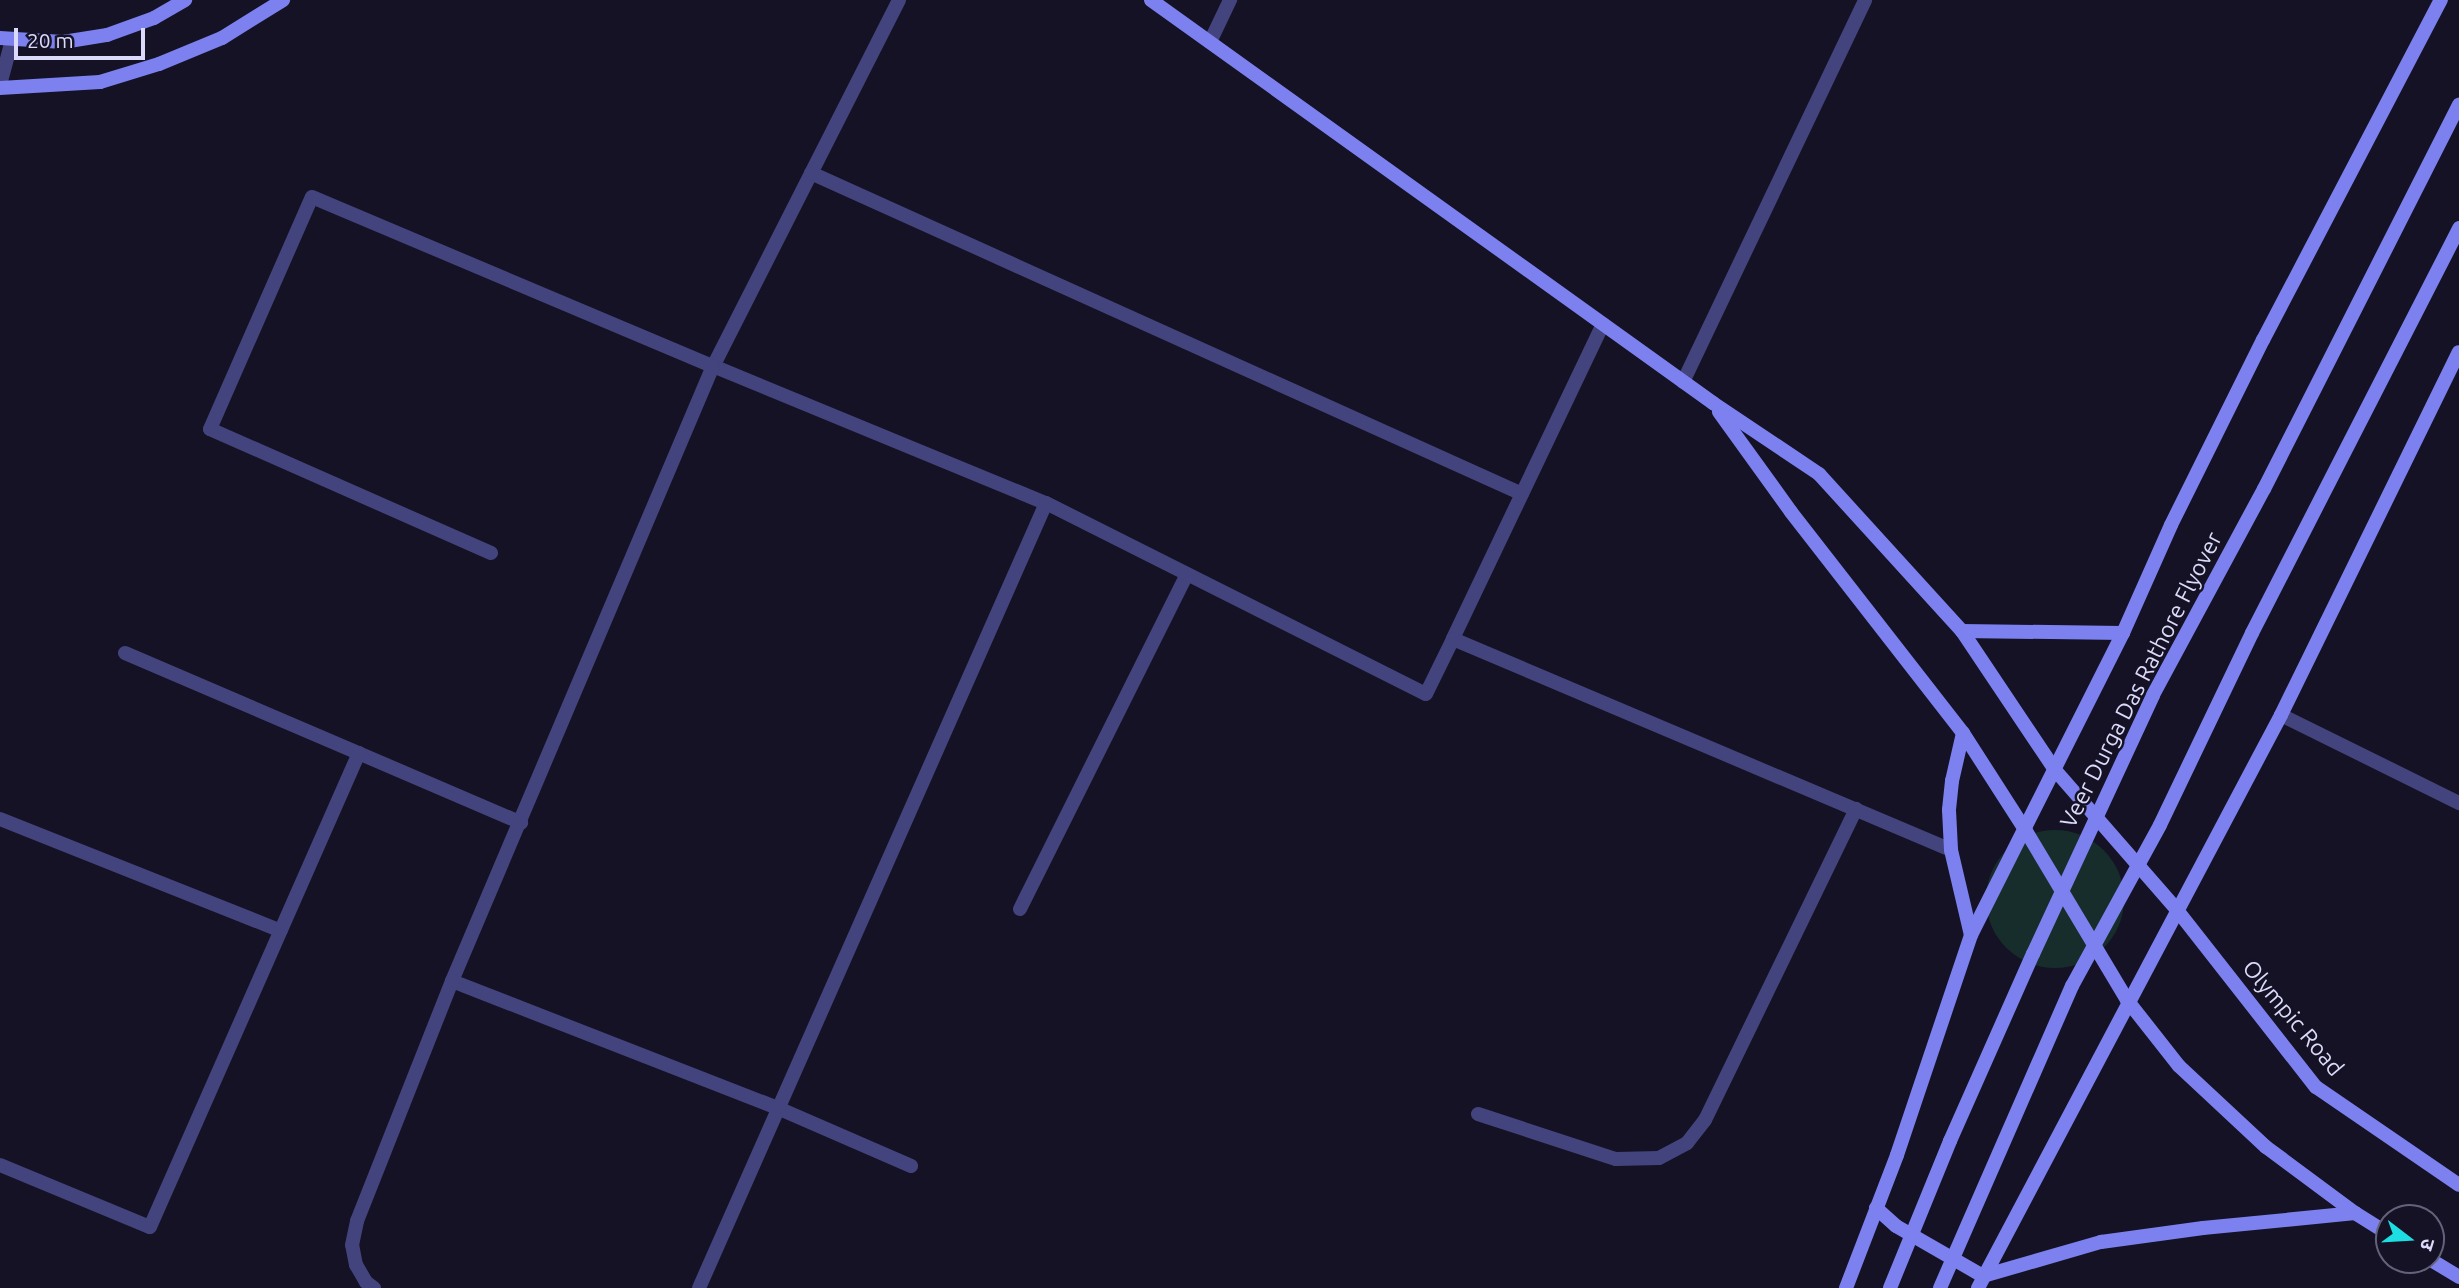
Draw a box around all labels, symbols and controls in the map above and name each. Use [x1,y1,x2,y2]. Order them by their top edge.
scale bar [18,14,149,58]
text: 20 m [27,28,74,52]
street label: Veer Durga Das Rathore Flyover [2054,527,2228,833]
street label: Olympic Road [2237,954,2349,1082]
north arrow [2375,1204,2445,1274]
text: उ [2416,1236,2440,1253]

